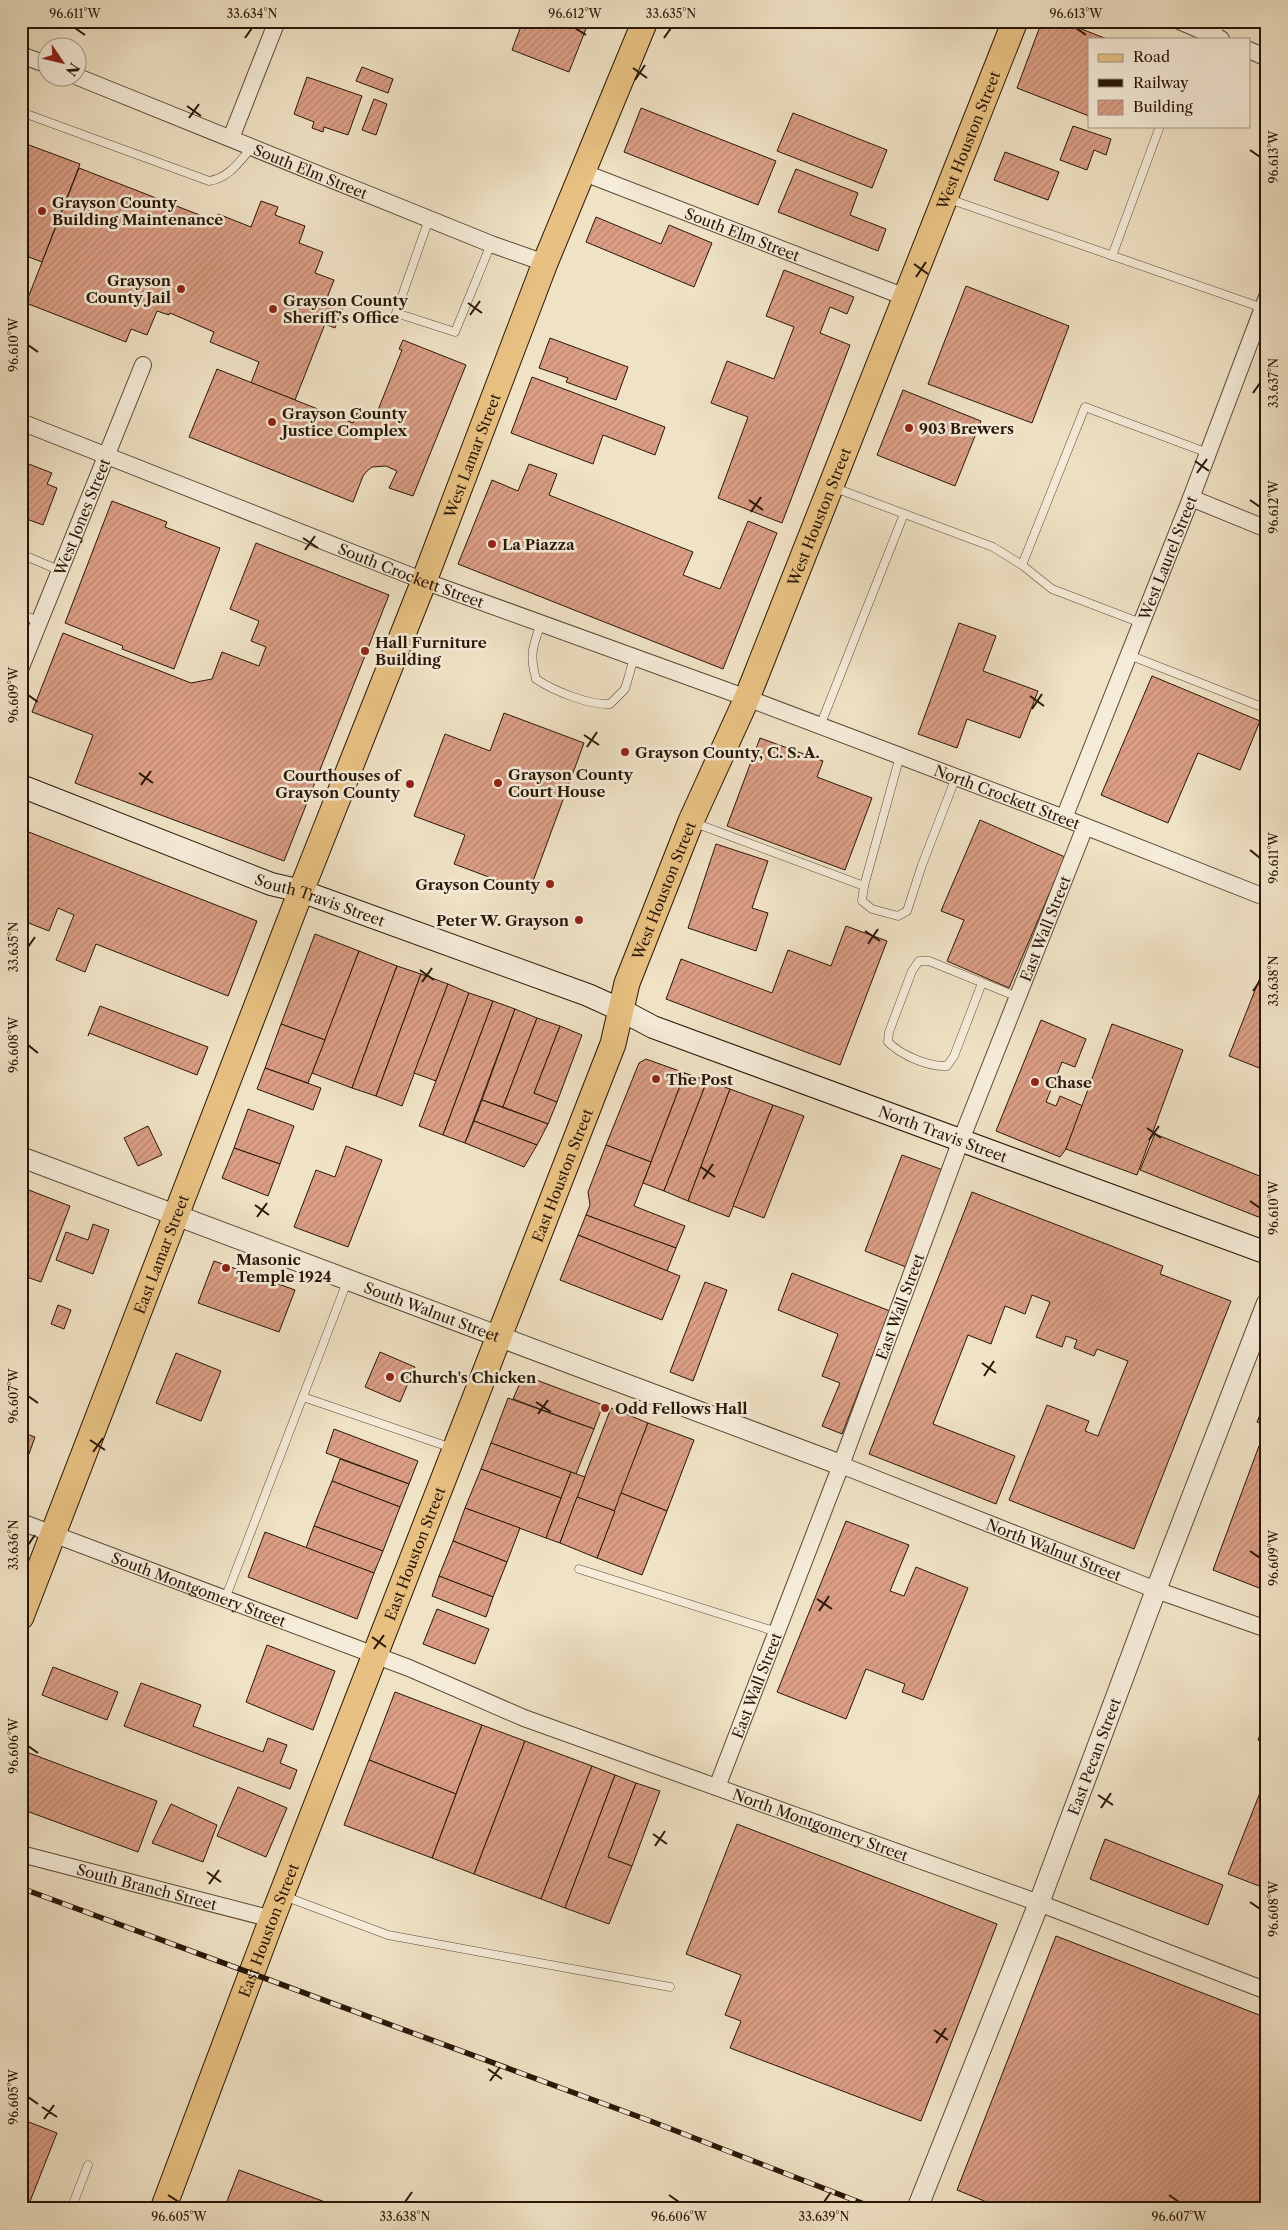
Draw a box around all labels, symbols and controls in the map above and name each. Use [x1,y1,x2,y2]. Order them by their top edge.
text: 96.611°W [49,6,102,21]
text: 33.634°N [227,6,277,21]
text: 96.612°W [548,6,603,21]
text: 33.635°N [646,6,696,21]
text: 96.613°W [1049,6,1103,21]
north arrow [38,38,88,88]
legend [1088,38,1250,128]
text: Road [1133,47,1170,66]
text: N [62,59,84,80]
street label: West Houston Street [932,67,1004,213]
text: Railway [1133,73,1189,92]
text: Building [1133,97,1193,116]
text: 96.613°W [1266,130,1281,184]
street label: South Elm Street [251,140,371,203]
place label: Grayson County Building Maintenance [52,193,223,229]
street label: South Elm Street [682,203,803,265]
marker: Grayson County Building Maintenance [36,205,48,217]
place label: Grayson County Jail [86,271,172,307]
marker: Grayson County Jail [175,283,187,295]
place label: Grayson County Sheriff’s Office [283,291,409,327]
marker: Grayson County Sheriff’s Office [267,303,279,315]
text: 96.610°W [6,317,21,372]
text: 33.637°N [1266,358,1281,408]
street label: West Lamar Street [439,390,504,521]
place label: Grayson County Justice Complex [279,404,408,440]
marker: Grayson County Justice Complex [266,416,278,428]
place label: 903 Brewers [919,419,1014,438]
marker: 903 Brewers [903,422,915,434]
street label: West Houston Street [783,444,855,589]
street label: West Jones Street [49,455,114,579]
text: 96.612°W [1266,479,1281,534]
street label: West Laurel Street [1134,492,1201,623]
place label: La Piazza [502,535,575,554]
marker: La Piazza [486,538,498,550]
street label: South Crockett Street [335,539,487,612]
place label: Hall Furniture Building [375,633,487,669]
marker: Hall Furniture Building [359,645,371,657]
text: 96.609°W [6,666,21,723]
place label: Grayson County, C. S. A. [635,743,820,762]
marker: Grayson County, C. S. A. [619,746,631,758]
street label: North Crockett Street [931,760,1084,833]
place label: Grayson County Court House [508,765,634,801]
place label: Courthouses of Grayson County [275,766,403,802]
marker: Grayson County Court House [492,777,504,789]
marker: Courthouses of Grayson County [404,778,416,790]
street label: West Houston Street [627,818,700,963]
text: 96.611°W [1266,831,1281,884]
street label: South Travis Street [252,869,388,930]
street label: East Wall Street [1015,872,1075,984]
place label: Grayson County [415,875,541,894]
marker: Grayson County [544,878,556,890]
place label: Peter W. Grayson [436,911,570,930]
marker: Peter W. Grayson [573,914,585,926]
text: 33.635°N [6,922,21,972]
text: 33.638°N [1266,955,1281,1007]
text: 96.608°W [6,1016,21,1073]
place label: The Post [666,1070,733,1089]
marker: The Post [650,1073,662,1085]
place label: Chase [1045,1073,1092,1092]
marker: Chase [1029,1076,1041,1088]
street label: North Travis Street [876,1101,1011,1166]
street label: East Houston Street [527,1105,597,1245]
text: 96.610°W [1266,1180,1281,1235]
street label: East Lamar Street [129,1191,193,1316]
place label: Masonic Temple 1924 [236,1250,332,1286]
street label: East Wall Street [871,1250,928,1362]
marker: Masonic Temple 1924 [220,1262,232,1274]
street label: South Walnut Street [361,1277,503,1346]
text: 96.607°W [6,1368,21,1423]
place label: Church's Chicken [400,1368,537,1387]
marker: Church's Chicken [384,1371,396,1383]
place label: Odd Fellows Hall [615,1399,748,1418]
marker: Odd Fellows Hall [599,1402,611,1414]
street label: East Houston Street [380,1483,449,1623]
street label: North Walnut Street [984,1514,1125,1585]
text: 33.636°N [6,1520,21,1570]
text: 96.609°W [1266,1529,1281,1586]
street label: South Montgomery Street [109,1547,289,1631]
street label: East Wall Street [727,1629,785,1741]
street label: East Pecan Street [1063,1694,1125,1818]
text: 96.606°W [6,1717,21,1774]
street label: North Montgomery Street [730,1784,911,1865]
street label: South Branch Street [75,1859,220,1914]
street label: East Houston Street [234,1860,303,2000]
text: 96.608°W [1266,1880,1281,1937]
text: 96.605°W [6,2068,21,2125]
text: 96.605°W [151,2209,208,2224]
text: 33.638°N [379,2209,431,2224]
text: 96.606°W [651,2209,708,2224]
text: 33.639°N [799,2209,850,2224]
text: 96.607°W [1152,2209,1207,2224]

